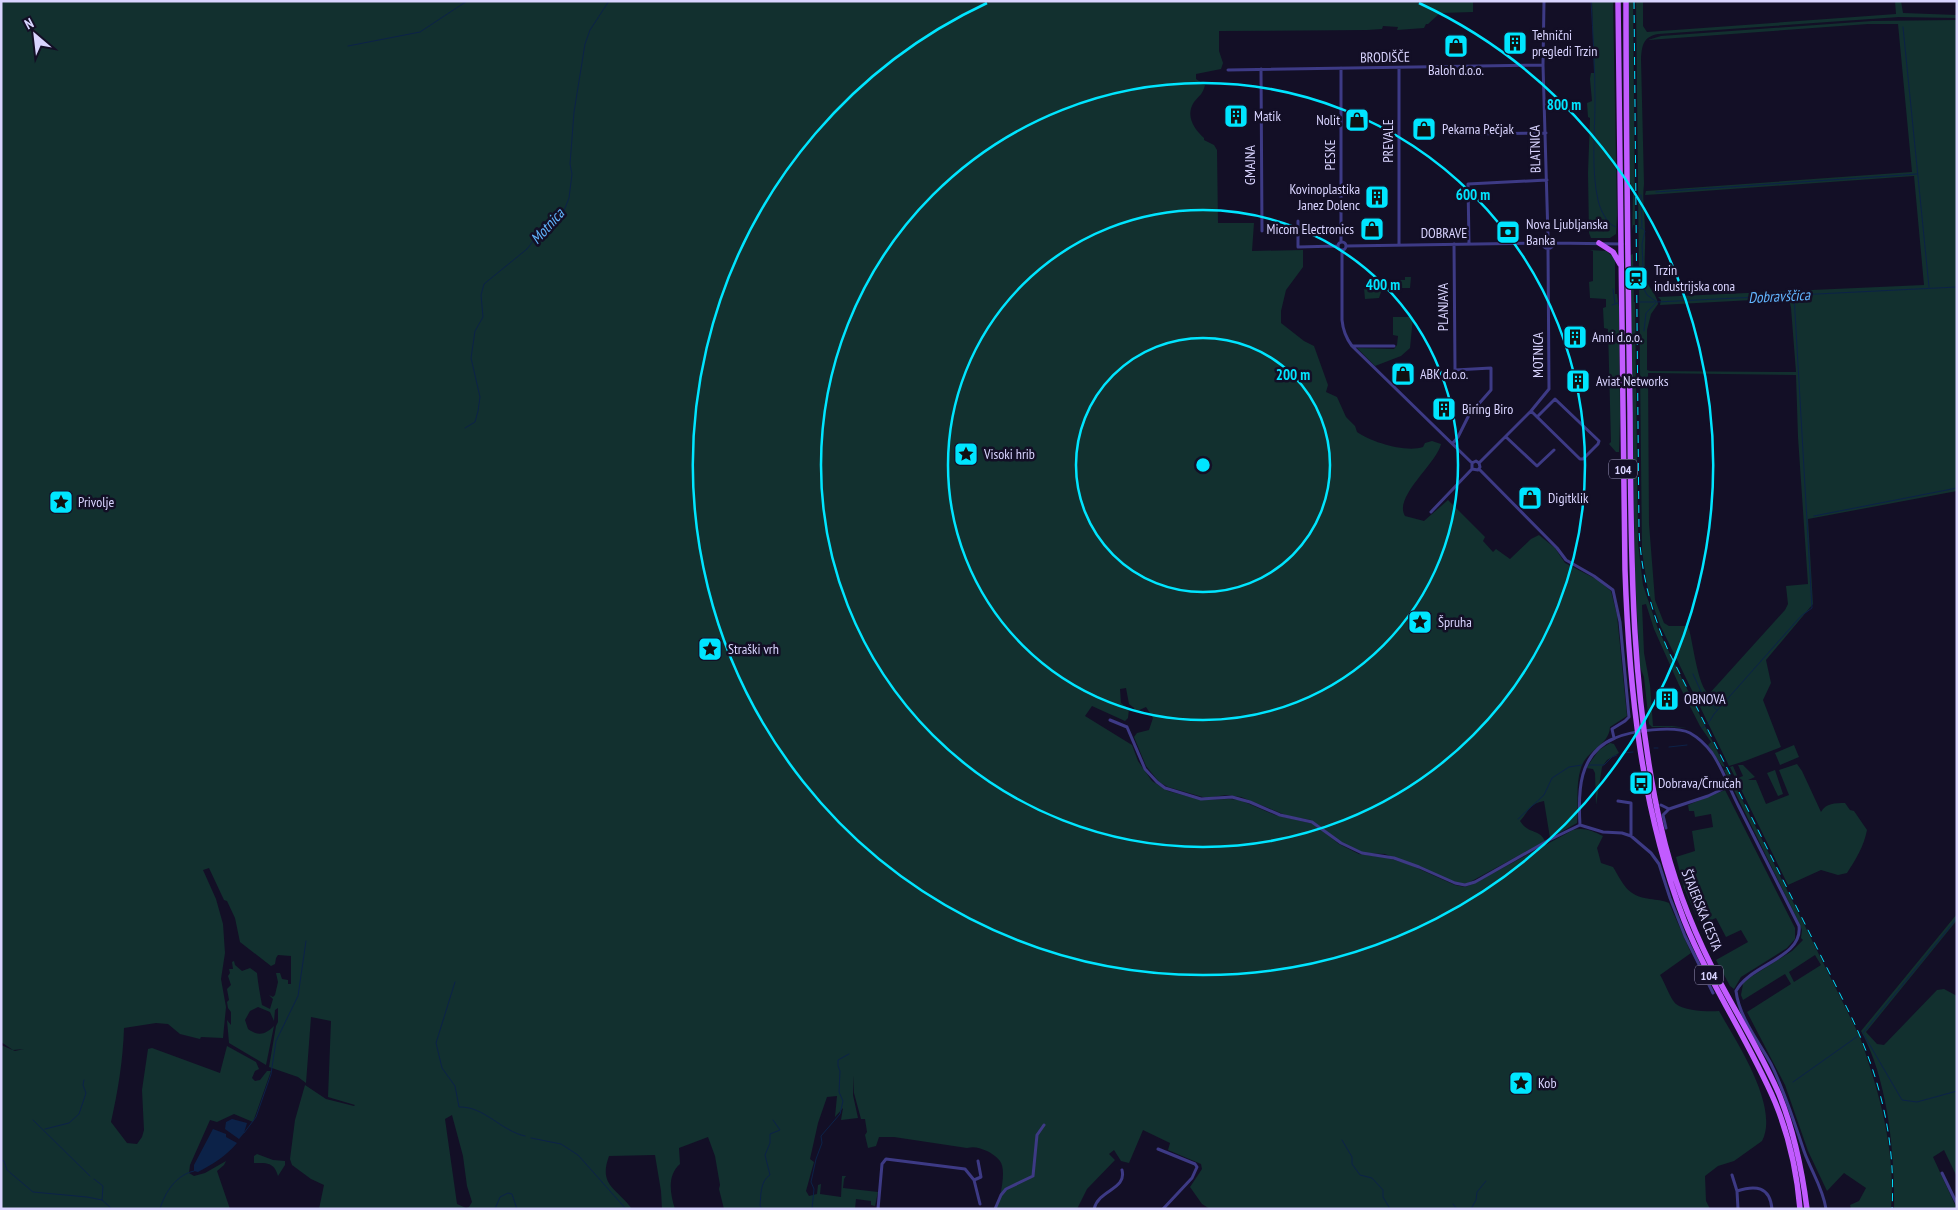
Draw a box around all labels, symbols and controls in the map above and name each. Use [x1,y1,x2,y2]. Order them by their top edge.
north arrow [10,10,60,60]
text: N [21,14,36,33]
place label: Tehnični pregledi Trzin [1532,26,1598,60]
building icon: Tehnični pregledi Trzin [1502,30,1528,56]
shop icon: Baloh d.o.o. [1443,33,1469,59]
street label: BRODIŠČE [1360,48,1410,66]
place label: Baloh d.o.o. [1428,61,1484,79]
text: 800 m [1547,95,1581,114]
building icon: Matik [1223,103,1249,129]
place label: Matik [1254,107,1281,125]
shop icon: Nolit [1344,107,1370,133]
place label: Nolit [1316,111,1340,129]
shop icon: Pekarna Pečjak [1411,116,1437,142]
street label: PREVALE [1379,119,1397,163]
place label: Pekarna Pečjak [1442,120,1514,138]
street label: BLATNICA [1526,124,1544,173]
street label: PESKE [1321,139,1339,171]
street label: GMAJNA [1241,145,1259,185]
place label: Kovinoplastika Janez Dolenc [1289,180,1360,214]
building icon: Kovinoplastika Janez Dolenc [1364,184,1390,210]
text: 600 m [1456,185,1490,204]
water label: Motnica [526,204,569,248]
place label: Nova Ljubljanska Banka [1526,215,1608,249]
shop icon: Micom Electronics [1359,216,1385,242]
bank icon: Nova Ljubljanska Banka [1495,219,1521,245]
place label: Micom Electronics [1267,220,1354,238]
street label: DOBRAVE [1421,224,1467,242]
place label: Trzin industrijska cona [1654,261,1735,295]
station icon: Trzin industrijska cona [1623,265,1649,291]
text: 400 m [1366,275,1400,294]
street label: PLANJAVA [1434,282,1452,331]
water label: Dobravščica [1748,285,1811,307]
building icon: Anni d.o.o. [1562,324,1588,350]
place label: Anni d.o.o. [1592,328,1642,346]
street label: MOTNICA [1529,332,1547,378]
shop icon: ABK d.o.o. [1390,361,1416,387]
text: 200 m [1276,365,1310,384]
place label: ABK d.o.o. [1420,365,1468,383]
building icon: Aviat Networks [1565,368,1591,394]
place label: Aviat Networks [1596,372,1669,390]
building icon: Biring Biro [1431,396,1457,422]
place label: Biring Biro [1462,400,1513,418]
place icon: Visoki hrib [953,441,979,467]
place label: Visoki hrib [983,445,1035,463]
centre of rings [1194,456,1212,474]
road number: 104 [1609,459,1637,478]
shop icon: Digitklik [1517,485,1543,511]
place icon: Privolje [48,489,74,515]
place label: Digitklik [1548,489,1589,507]
place label: Privolje [78,493,115,511]
place icon: Špruha [1407,609,1433,635]
place label: Špruha [1438,613,1472,631]
place icon: Straški vrh [697,636,723,662]
place label: Straški vrh [728,640,779,658]
building icon: OBNOVA [1654,686,1680,712]
place label: OBNOVA [1684,690,1726,708]
bus stop icon: Dobrava/Črnučah [1628,770,1654,796]
place label: Dobrava/Črnučah [1658,774,1741,792]
street label: ŠTAJERSKA CESTA [1677,867,1727,954]
road number: 104 [1695,966,1723,984]
place icon: Kob [1508,1070,1534,1096]
place label: Kob [1538,1074,1556,1092]

